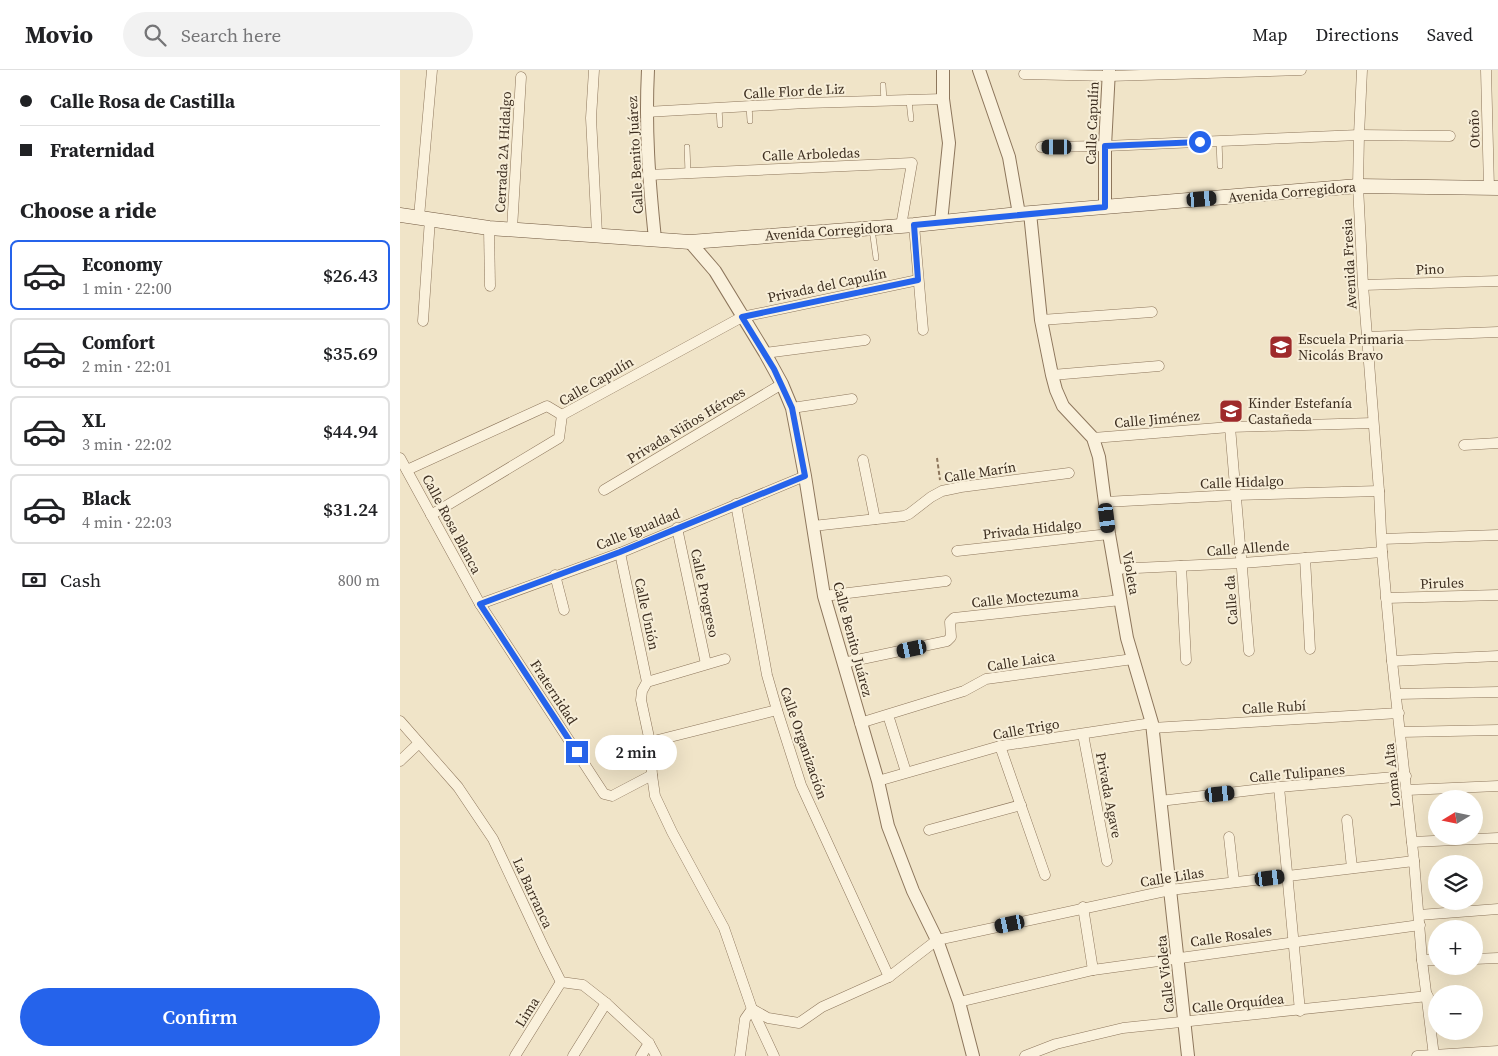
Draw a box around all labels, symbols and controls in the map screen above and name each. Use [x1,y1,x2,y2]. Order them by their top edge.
search box [123,12,473,57]
text: Movio [25,18,93,51]
icon: search [141,21,169,49]
text: Search here [181,22,281,48]
text: Map [1252,22,1288,47]
text: Directions [1316,22,1399,47]
text: Saved [1427,22,1473,47]
street label: Calle Flor de Liz [743,78,846,104]
street label: Calle Capulín [1081,80,1103,165]
text: Calle Rosa de Castilla [50,88,235,114]
street label: Cerrada 2A Hidalgo [490,91,516,213]
street label: Calle Benito Juárez [622,95,648,215]
street label: Otoño [1463,109,1485,148]
route start [1189,131,1211,153]
text: Fraternidad [50,137,154,163]
car [1042,140,1072,155]
street label: Calle Arboledas [762,142,860,166]
street label: Avenida Corregidora [1227,176,1358,208]
car [1186,190,1217,208]
text: Choose a ride [20,195,157,225]
street label: Avenida Corregidora [764,216,895,245]
street label: Avenida Fresia [1337,217,1361,310]
text: Economy [82,251,163,277]
icon: car [22,253,67,298]
street label: Pino [1415,258,1445,279]
text: $26.43 [323,262,378,288]
street label: Privada del Capulín [766,263,889,307]
text: 1 min · 22:00 [82,277,172,299]
text: Comfort [82,329,155,355]
place label: Escuela Primaria Nicolás Bravo [1298,329,1405,365]
icon: car [22,331,67,376]
school or university icon: Escuela Primaria Nicolás Bravo [1268,334,1294,360]
text: $35.69 [323,340,378,366]
street label: Calle Capulín [555,351,638,411]
text: 2 min · 22:01 [82,355,172,377]
street label: Privada Niños Héroes [623,382,749,468]
place label: Kinder Estefanía Castañeda [1248,393,1353,429]
school or university icon: Kinder Estefanía Castañeda [1218,398,1244,424]
street label: Calle Jiménez [1113,405,1201,433]
text: XL [82,407,105,433]
icon: car [22,409,67,454]
text: $44.94 [323,418,378,444]
text: 3 min · 22:02 [82,433,172,455]
street label: Calle Marín [943,456,1018,488]
street label: Calle Rosa Blanca [417,471,487,578]
street label: Calle Hidalgo [1200,471,1284,493]
text: Black [82,485,131,511]
icon: car [22,487,67,532]
text: $31.24 [323,496,378,522]
car [1097,502,1116,534]
street label: Calle Igualdad [593,503,683,555]
text: 4 min · 22:03 [82,511,172,533]
street label: Privada Hidalgo [982,514,1083,544]
street label: Calle Allende [1206,535,1290,561]
street label: Calle Progreso [686,547,724,640]
street label: Violeta [1117,550,1145,597]
icon: cash [20,566,48,594]
text: Cash [60,567,101,593]
text: 800 m [338,569,380,591]
street label: Pirules [1420,572,1464,594]
street label: Calle da [1219,574,1243,625]
street label: Calle Unión [630,576,665,652]
street label: Calle Benito Juárez [828,579,878,699]
street label: Calle Moctezuma [970,581,1080,613]
car [895,639,928,659]
street label: Calle Laica [986,646,1057,676]
street label: Fraternidad [526,656,583,728]
street label: Calle Organización [775,684,833,802]
street label: Calle Rubí [1241,695,1307,719]
street label: Calle Trigo [991,713,1061,745]
callout: 2 min [594,734,677,770]
route end [566,741,588,763]
text: 2 min [615,741,657,763]
street label: Loma Alta [1379,741,1405,808]
street label: Privada Agave [1091,750,1127,840]
street label: Calle Tulipanes [1248,759,1346,787]
car [1204,785,1235,803]
north arrow [1428,790,1482,845]
map controls [1428,790,1483,1040]
street label: La Barranca [508,854,558,932]
button: layers [1428,855,1483,910]
street label: Calle Lilas [1139,862,1205,892]
car [1254,869,1285,887]
car [993,914,1026,934]
street label: Calle Rosales [1189,920,1273,952]
button: + [1428,920,1483,975]
street label: Calle Violeta [1151,933,1179,1014]
button: − [1428,985,1483,1040]
button: Confirm [20,988,380,1046]
street label: Calle Orquídea [1191,988,1286,1018]
street label: Lima [510,992,544,1031]

